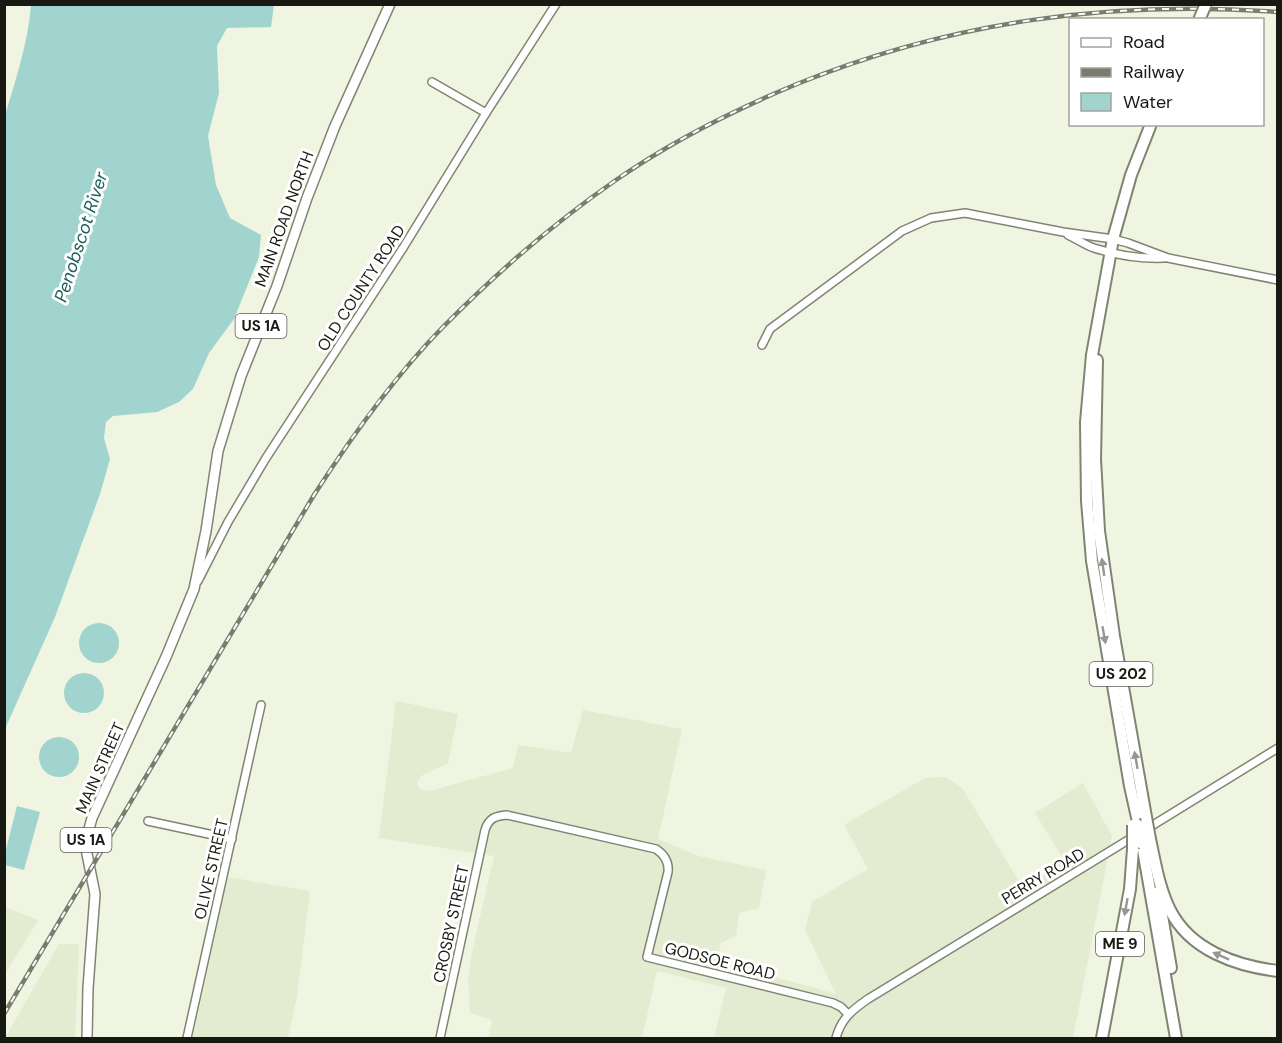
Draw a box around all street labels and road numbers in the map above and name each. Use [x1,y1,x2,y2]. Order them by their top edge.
street label: MAIN ROAD NORTH [250,148,318,290]
street label: OLD COUNTY ROAD [312,221,410,355]
road number: US 1A [236,314,286,338]
road number: US 202 [1090,662,1152,686]
street label: MAIN STREET [71,719,129,817]
street label: OLIVE STREET [189,816,233,922]
road number: US 1A [60,828,112,852]
street label: PERRY ROAD [998,843,1088,909]
street label: CROSBY STREET [428,863,474,985]
road number: ME 9 [1096,932,1144,956]
street label: GODSOE ROAD [663,937,777,985]

